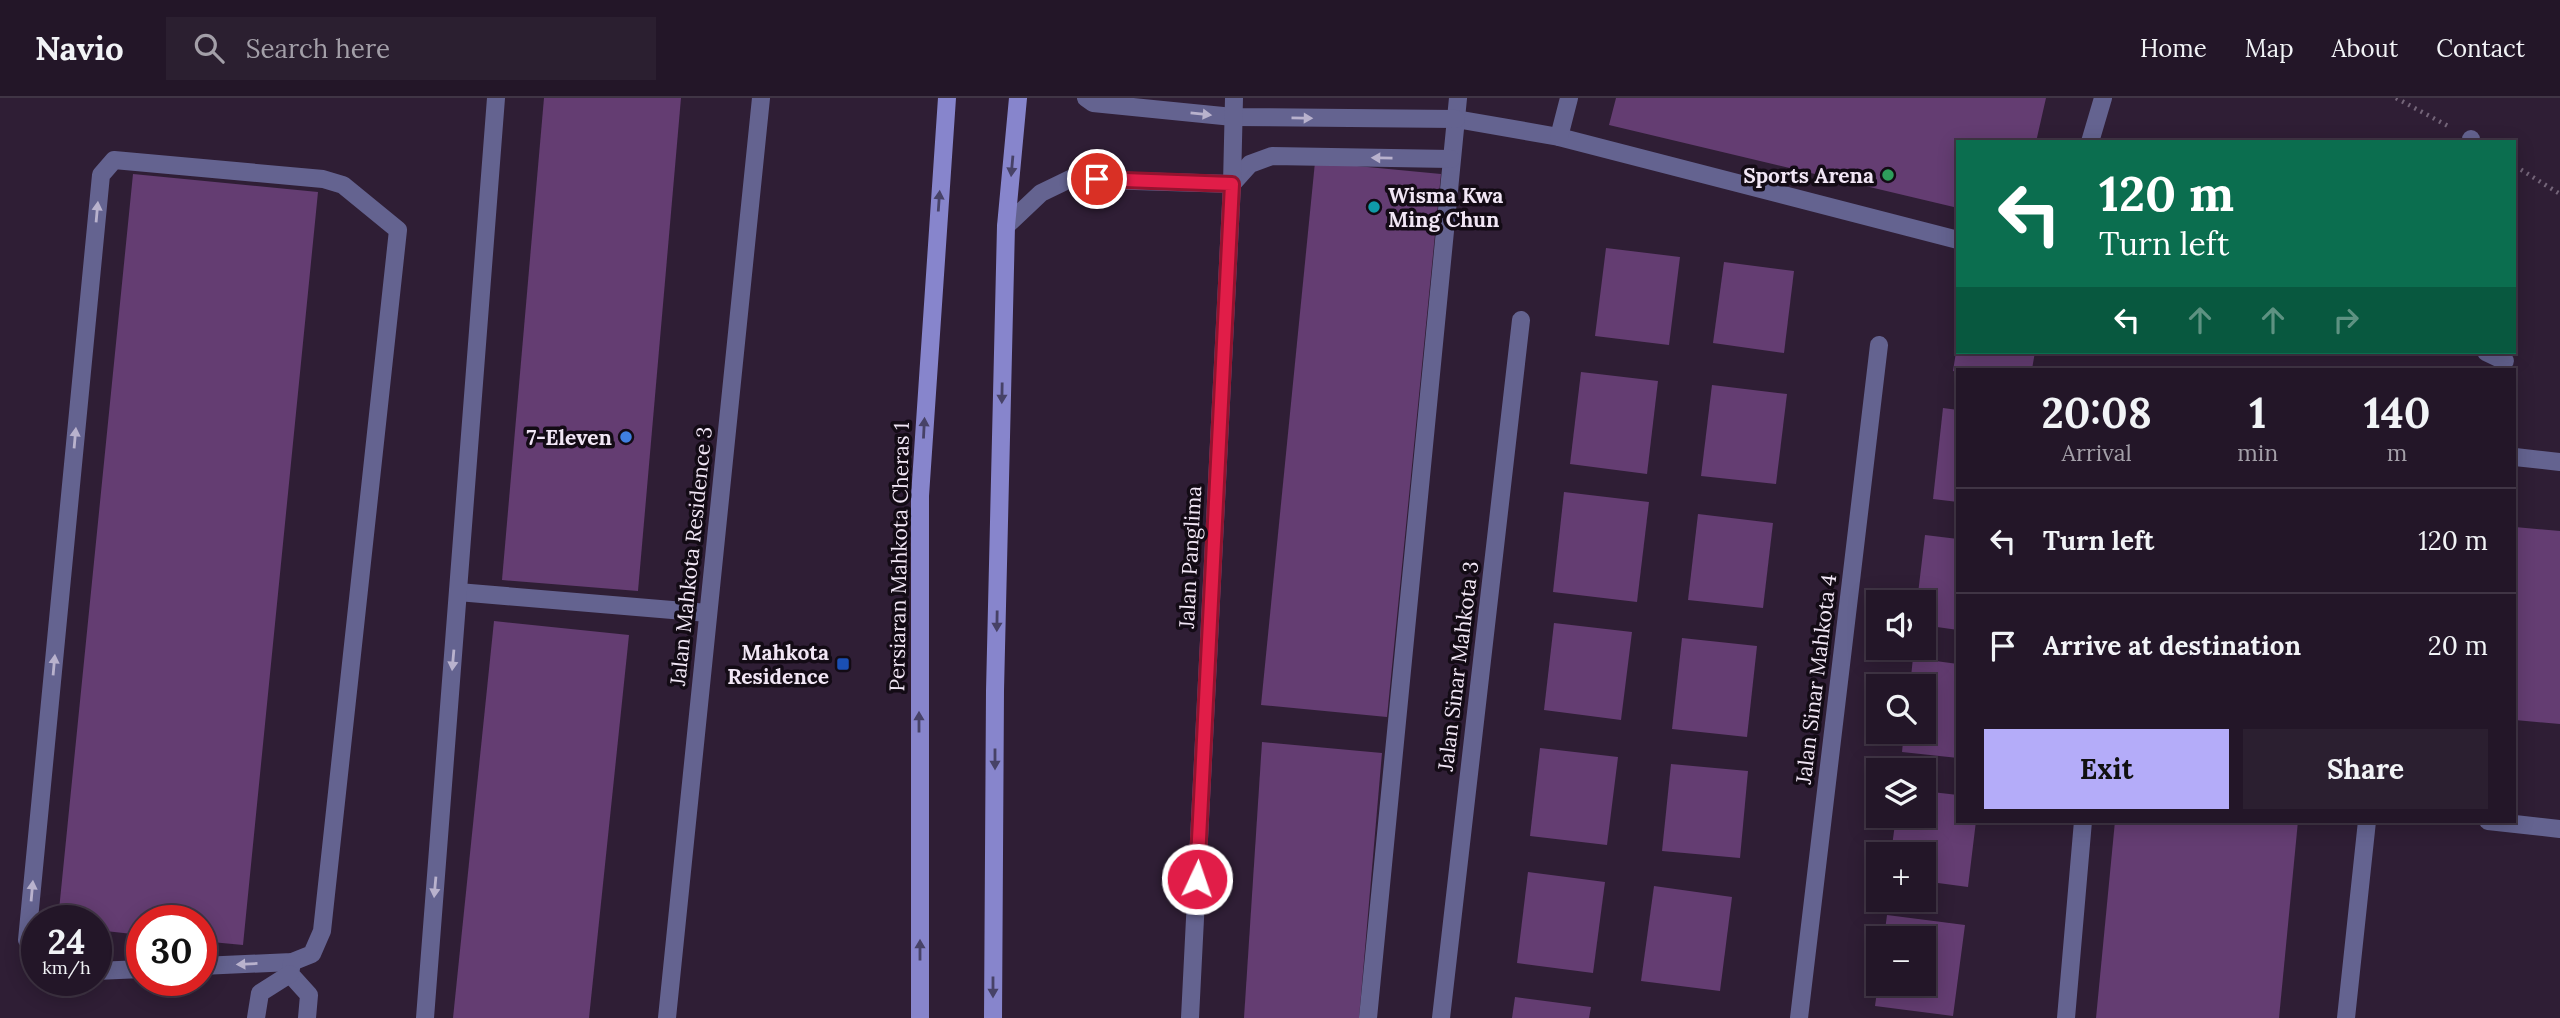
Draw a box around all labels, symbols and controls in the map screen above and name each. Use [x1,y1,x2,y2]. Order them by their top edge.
search box [166,17,656,80]
text: Navio [35,27,124,69]
icon: search [190,29,228,67]
text: Search here [246,32,390,65]
text: Home [2140,33,2207,64]
text: Map [2245,33,2294,64]
text: About [2332,33,2398,64]
text: Contact [2436,33,2525,64]
one-way arrow [1190,108,1212,119]
one-way arrow [1291,112,1313,123]
pin [1067,149,1127,209]
one-way arrow [1371,152,1393,164]
one-way arrow [1006,155,1017,177]
icon: arrive [1078,160,1116,198]
place label: Sports Arena [1743,162,1874,189]
text: 120 m [2099,162,2234,224]
marker: Sports Arena [1880,167,1896,183]
icon: left [1984,168,2075,259]
place label: Wisma Kwa Ming Chun [1388,182,1503,233]
one-way arrow [934,190,945,212]
marker: Wisma Kwa Ming Chun [1366,199,1382,215]
one-way arrow [92,201,103,223]
text: Turn left [2099,223,2229,264]
icon: left [2108,301,2146,339]
icon: ahead [2181,301,2219,339]
icon: ahead [2254,301,2292,339]
icon: right [2327,301,2365,339]
one-way arrow [996,382,1008,404]
text: 20:08 [2041,386,2152,440]
text: 1 [2249,386,2266,440]
text: 140 [2364,386,2431,440]
one-way arrow [919,417,930,439]
street label: Persiaran Mahkota Cheras 1 [883,422,915,692]
place label: 7-Eleven [526,424,612,451]
street label: Jalan Mahkota Residence 3 [664,425,718,688]
one-way arrow [70,427,81,449]
marker: 7-Eleven [618,429,634,445]
text: Arrival [2061,438,2132,467]
text: min [2237,438,2278,467]
text: m [2387,438,2407,467]
street label: Jalan Panglima [1173,485,1207,630]
icon: left [1984,522,2022,560]
text: Turn left [2043,524,2154,557]
text: 120 m [2418,524,2488,557]
street label: Jalan Sinar Mahkota 3 [1432,559,1484,774]
street label: Jalan Sinar Mahkota 4 [1790,573,1842,786]
map controls [1866,590,1936,996]
button: sound [1866,590,1936,660]
one-way arrow [991,610,1002,632]
icon: arrive [1984,627,2022,665]
text: Arrive at destination [2043,629,2301,662]
text: 20 m [2428,629,2488,662]
place label: Mahkota Residence [727,639,829,690]
one-way arrow [447,649,458,671]
one-way arrow [48,654,59,676]
marker: Mahkota Residence [835,656,851,672]
button: search [1866,674,1936,744]
one-way arrow [913,711,925,733]
button: Exit [1984,729,2229,809]
button: Share [2243,729,2488,809]
one-way arrow [989,748,1001,770]
button: layers [1866,758,1936,828]
position arrow [1160,842,1234,916]
button: + [1866,842,1936,912]
one-way arrow [429,876,440,898]
one-way arrow [27,880,38,902]
speed limit sign: 30 [126,905,217,996]
text: 24 [48,919,85,964]
button: − [1866,926,1936,996]
one-way arrow [914,939,926,961]
text: km/h [42,956,91,979]
one-way arrow [235,958,257,969]
one-way arrow [987,976,999,998]

